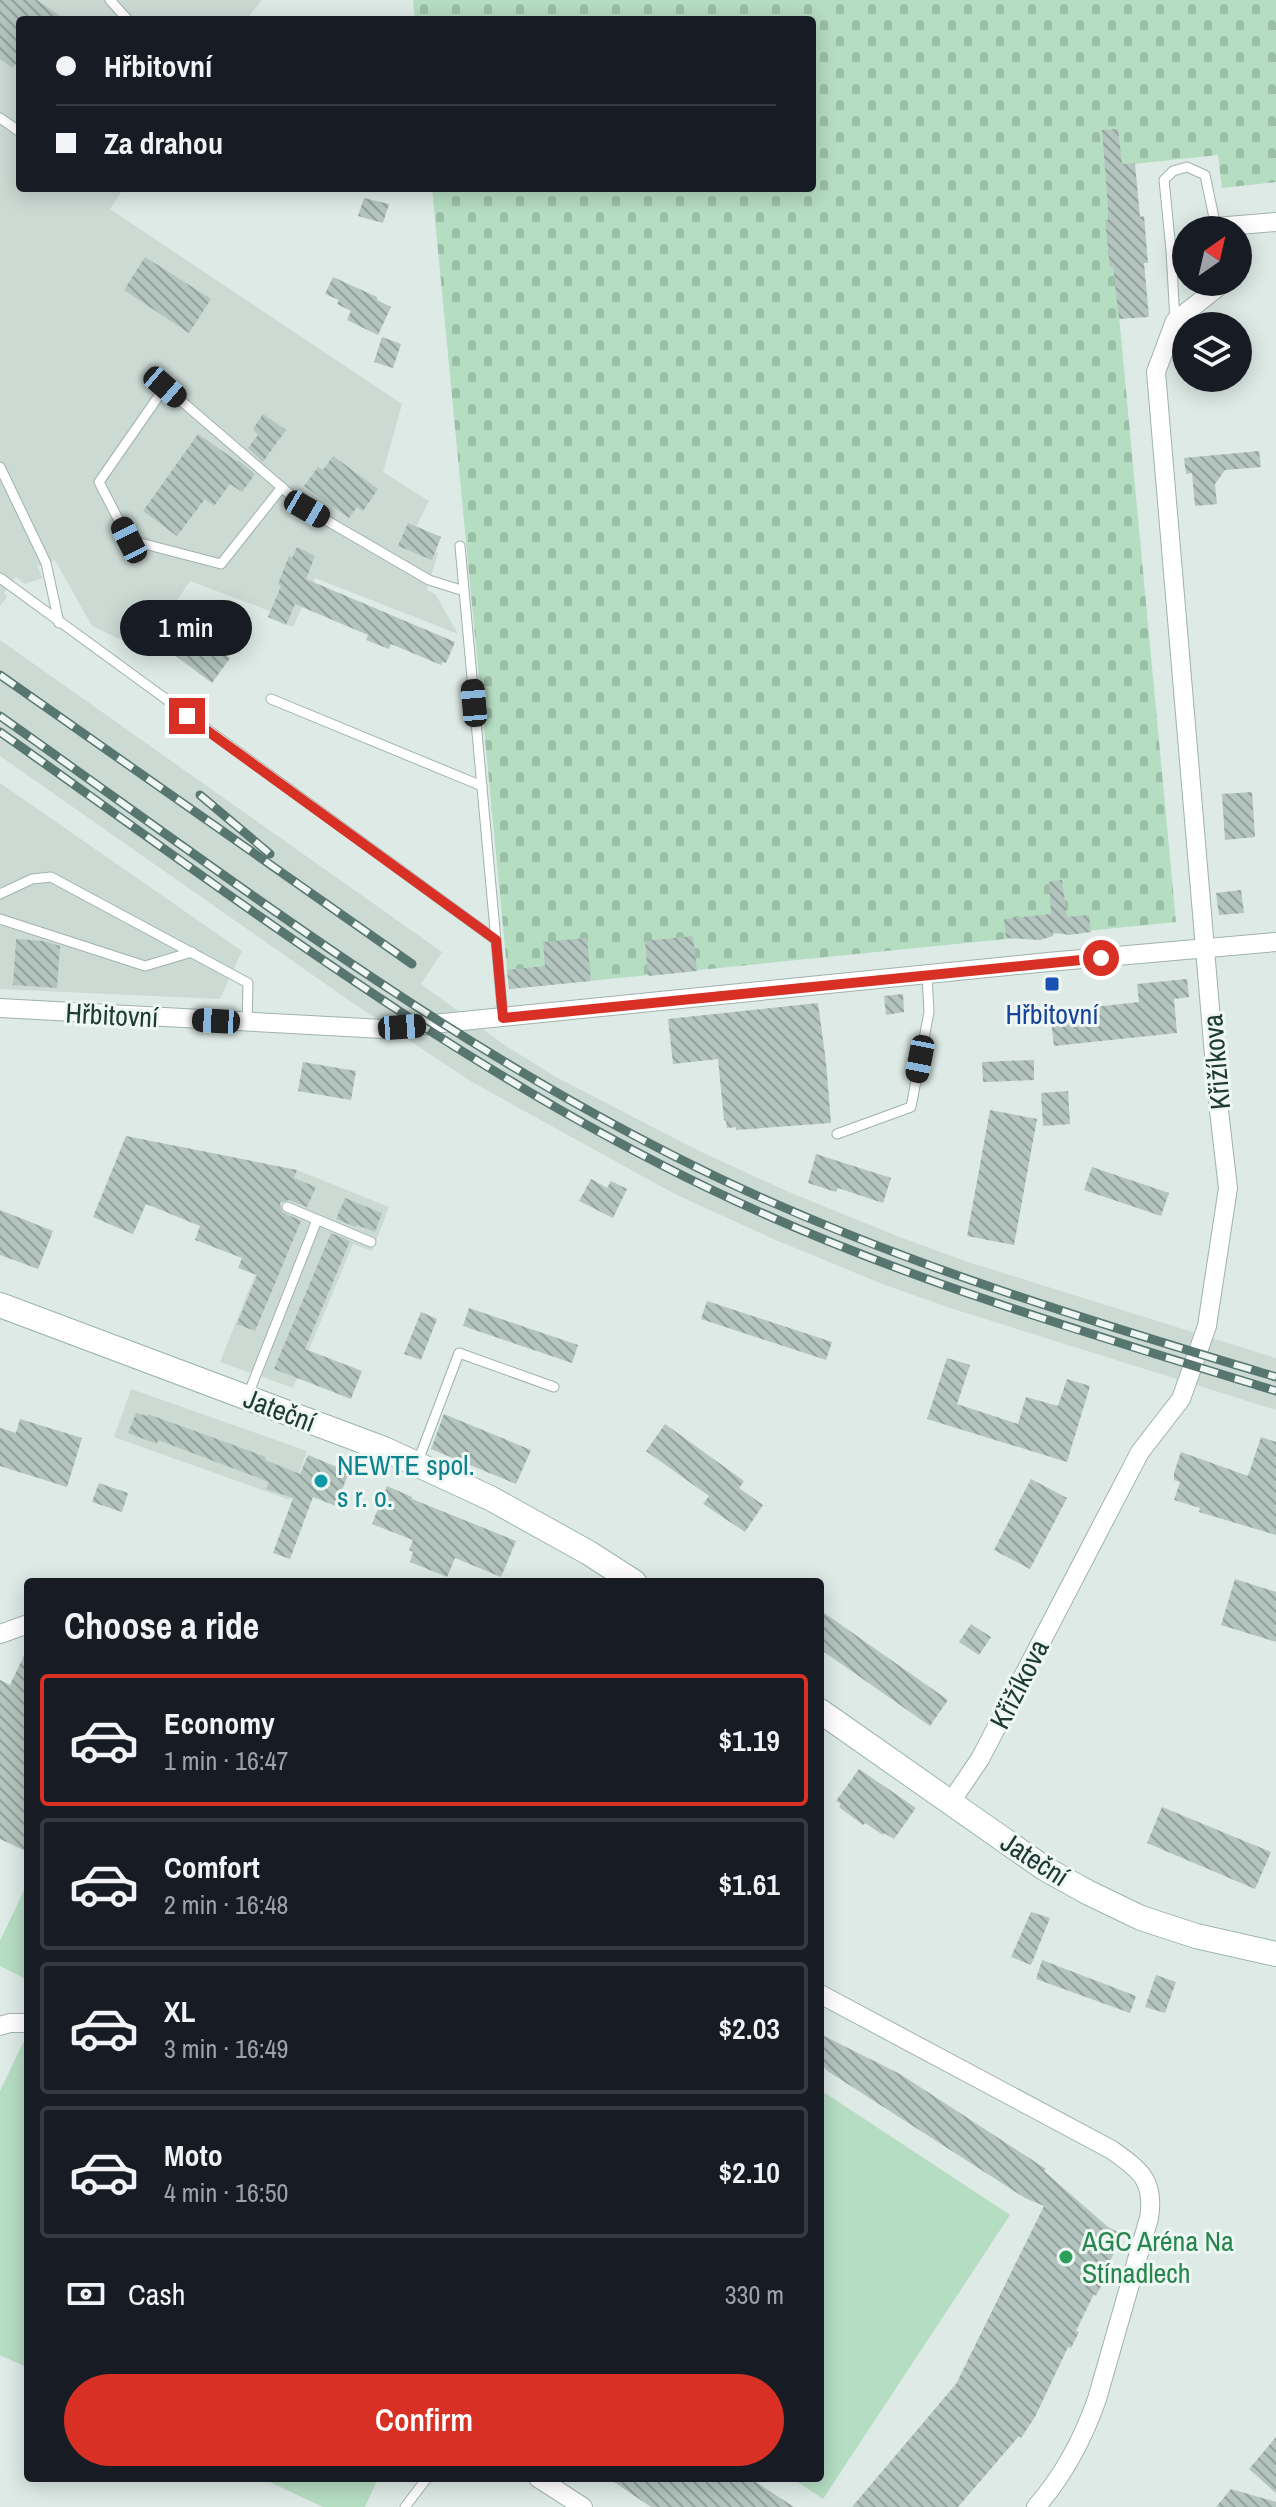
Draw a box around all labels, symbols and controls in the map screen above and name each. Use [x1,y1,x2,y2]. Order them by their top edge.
text: Hřbitovní [104,46,212,86]
text: Za drahou [104,123,223,163]
north arrow [1172,216,1252,296]
map controls [1172,216,1252,392]
button: layers [1172,312,1252,392]
car [139,362,191,412]
car [280,487,334,531]
car [107,513,151,567]
callout: 1 min [121,600,253,656]
text: 1 min [159,610,213,645]
car [460,678,488,728]
route end [169,698,205,734]
route start [1083,940,1119,976]
marker: Hřbitovní [1043,975,1061,993]
street label: Hřbitovní [64,994,160,1036]
place label: Hřbitovní [1005,995,1099,1033]
car [191,1008,241,1034]
street label: Křižíkova [1193,1012,1239,1111]
car [377,1013,427,1041]
car [904,1033,936,1085]
street label: Jateční [239,1379,322,1441]
place label: NEWTE spol. s r. o. [337,1446,475,1516]
marker: NEWTE spol. s r. o. [312,1472,330,1490]
text: Choose a ride [64,1602,259,1650]
street label: Křižíkova [980,1633,1058,1735]
text: Economy [164,1703,275,1743]
icon: car [68,1704,140,1776]
text: $1.19 [718,1720,780,1760]
text: 1 min · 16:47 [164,1743,288,1778]
street label: Jateční [994,1823,1077,1895]
text: Comfort [164,1847,260,1887]
icon: car [68,1848,140,1920]
text: $1.61 [718,1864,780,1904]
text: 2 min · 16:48 [164,1887,288,1922]
text: XL [164,1991,195,2031]
icon: car [68,1992,140,2064]
text: $2.03 [718,2008,780,2048]
text: 3 min · 16:49 [164,2031,288,2066]
text: Moto [164,2135,223,2175]
icon: car [68,2136,140,2208]
text: $2.10 [718,2152,780,2192]
text: 4 min · 16:50 [164,2175,288,2210]
place label: AGC Aréna Na Stínadlech [1081,2222,1234,2292]
marker: AGC Aréna Na Stínadlech [1057,2248,1075,2266]
icon: cash [64,2272,108,2316]
text: Cash [128,2274,185,2314]
text: 330 m [725,2277,784,2312]
button: Confirm [64,2374,784,2466]

